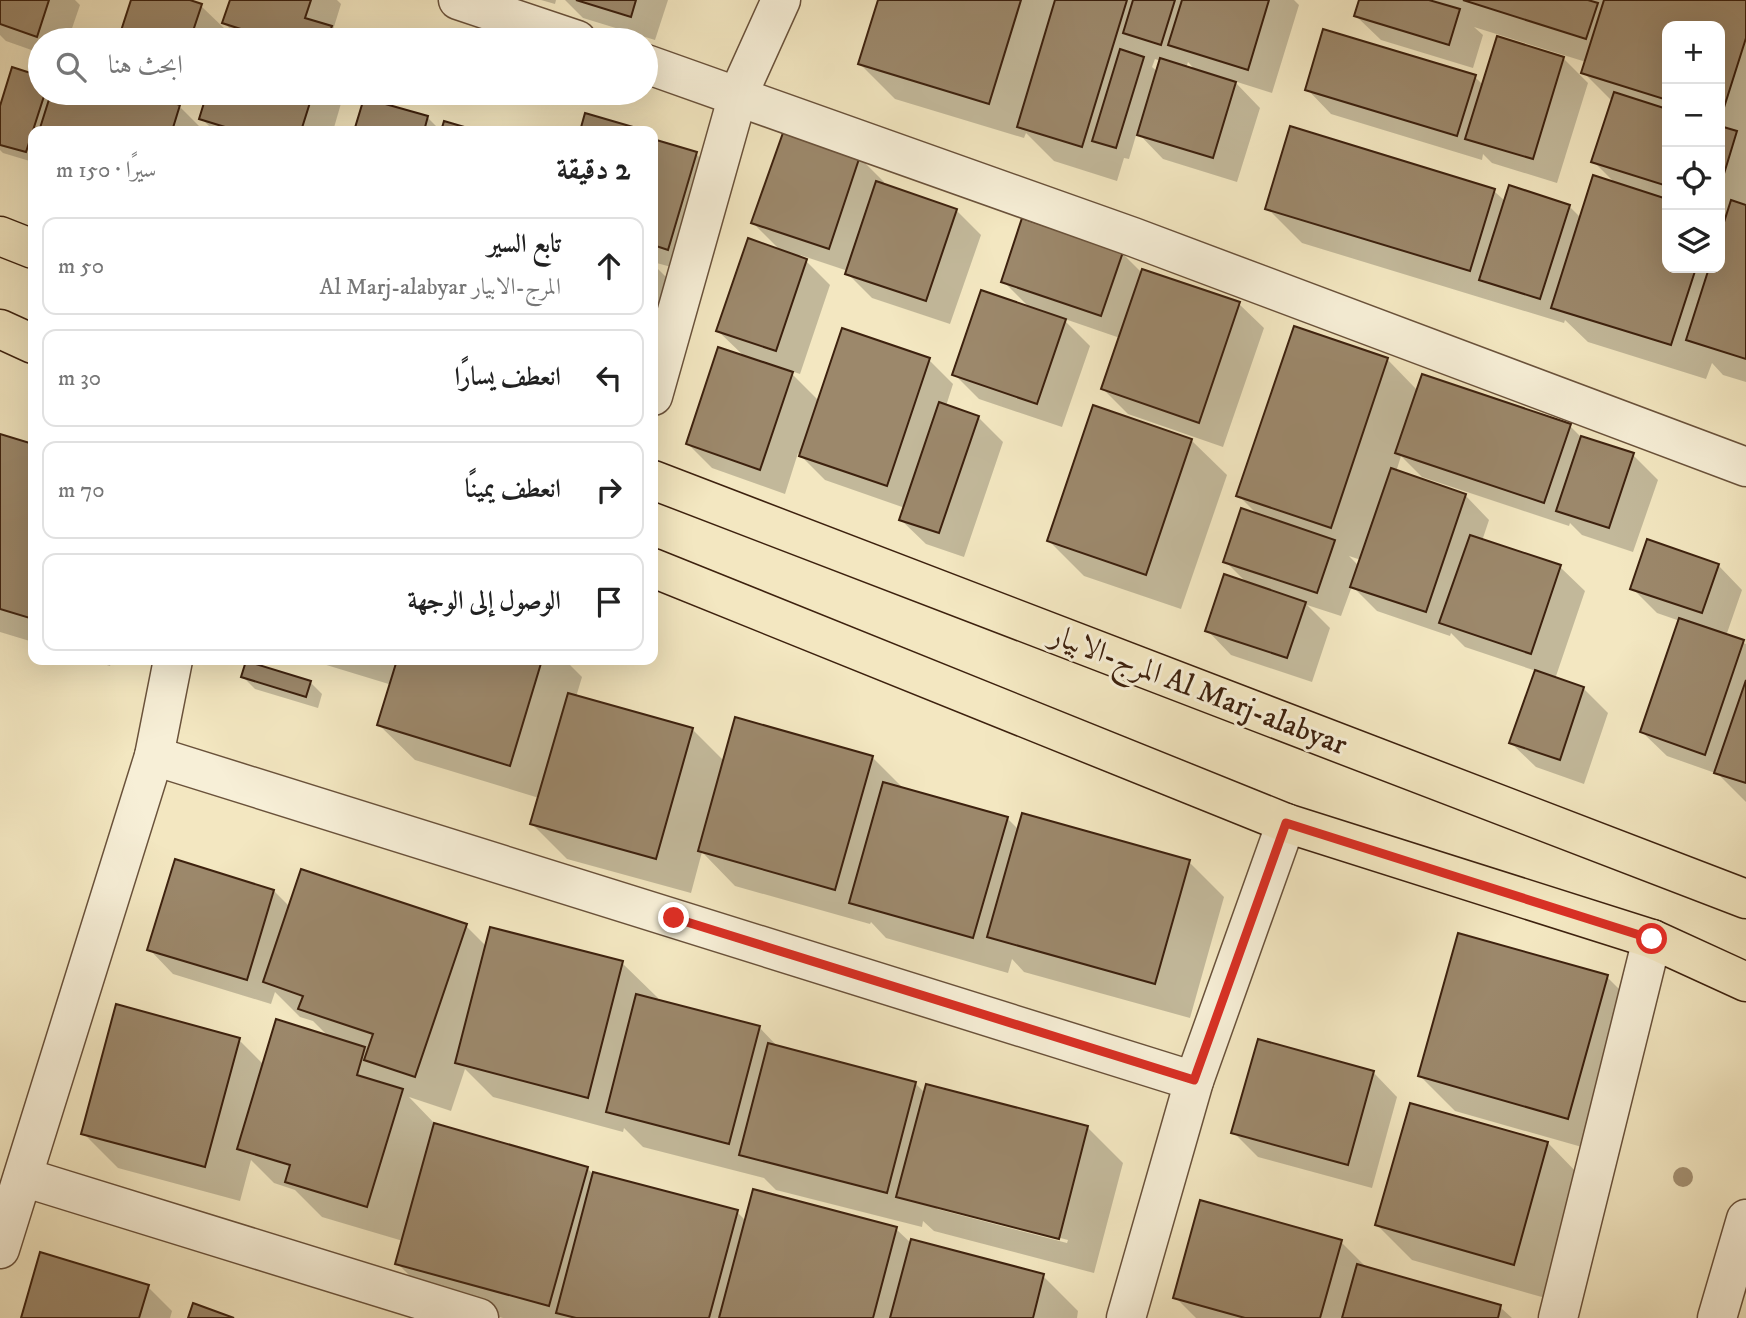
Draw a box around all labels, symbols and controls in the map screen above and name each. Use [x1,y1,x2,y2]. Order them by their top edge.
map controls [1662,21,1725,273]
button: + [1662,21,1725,84]
search box [28,28,658,105]
icon: search [52,48,90,86]
text: ابحث هنا [108,49,183,82]
button: − [1662,84,1725,147]
button: locate [1662,147,1725,210]
text: 2 دقيقة [556,152,630,189]
text: سيرًا · 150 m [56,156,156,185]
button: layers [1662,210,1725,273]
text: تابع السير [488,228,561,261]
icon: ahead [590,247,628,285]
text: 50 m [58,252,104,281]
text: المرج-الابيار Al Marj-alabyar [320,273,561,302]
icon: left [590,359,628,397]
text: انعطف يسارًا [454,361,561,394]
text: 30 m [58,364,101,393]
icon: right [590,471,628,509]
text: انعطف يمينًا [465,473,561,506]
text: 70 m [58,476,105,505]
icon: arrive [590,583,628,621]
text: الوصول إلى الوجهة [407,585,561,618]
street label: المرج-الابيار Al Marj-alabyar [1040,616,1352,770]
route end [658,902,689,933]
route start [1636,923,1667,954]

